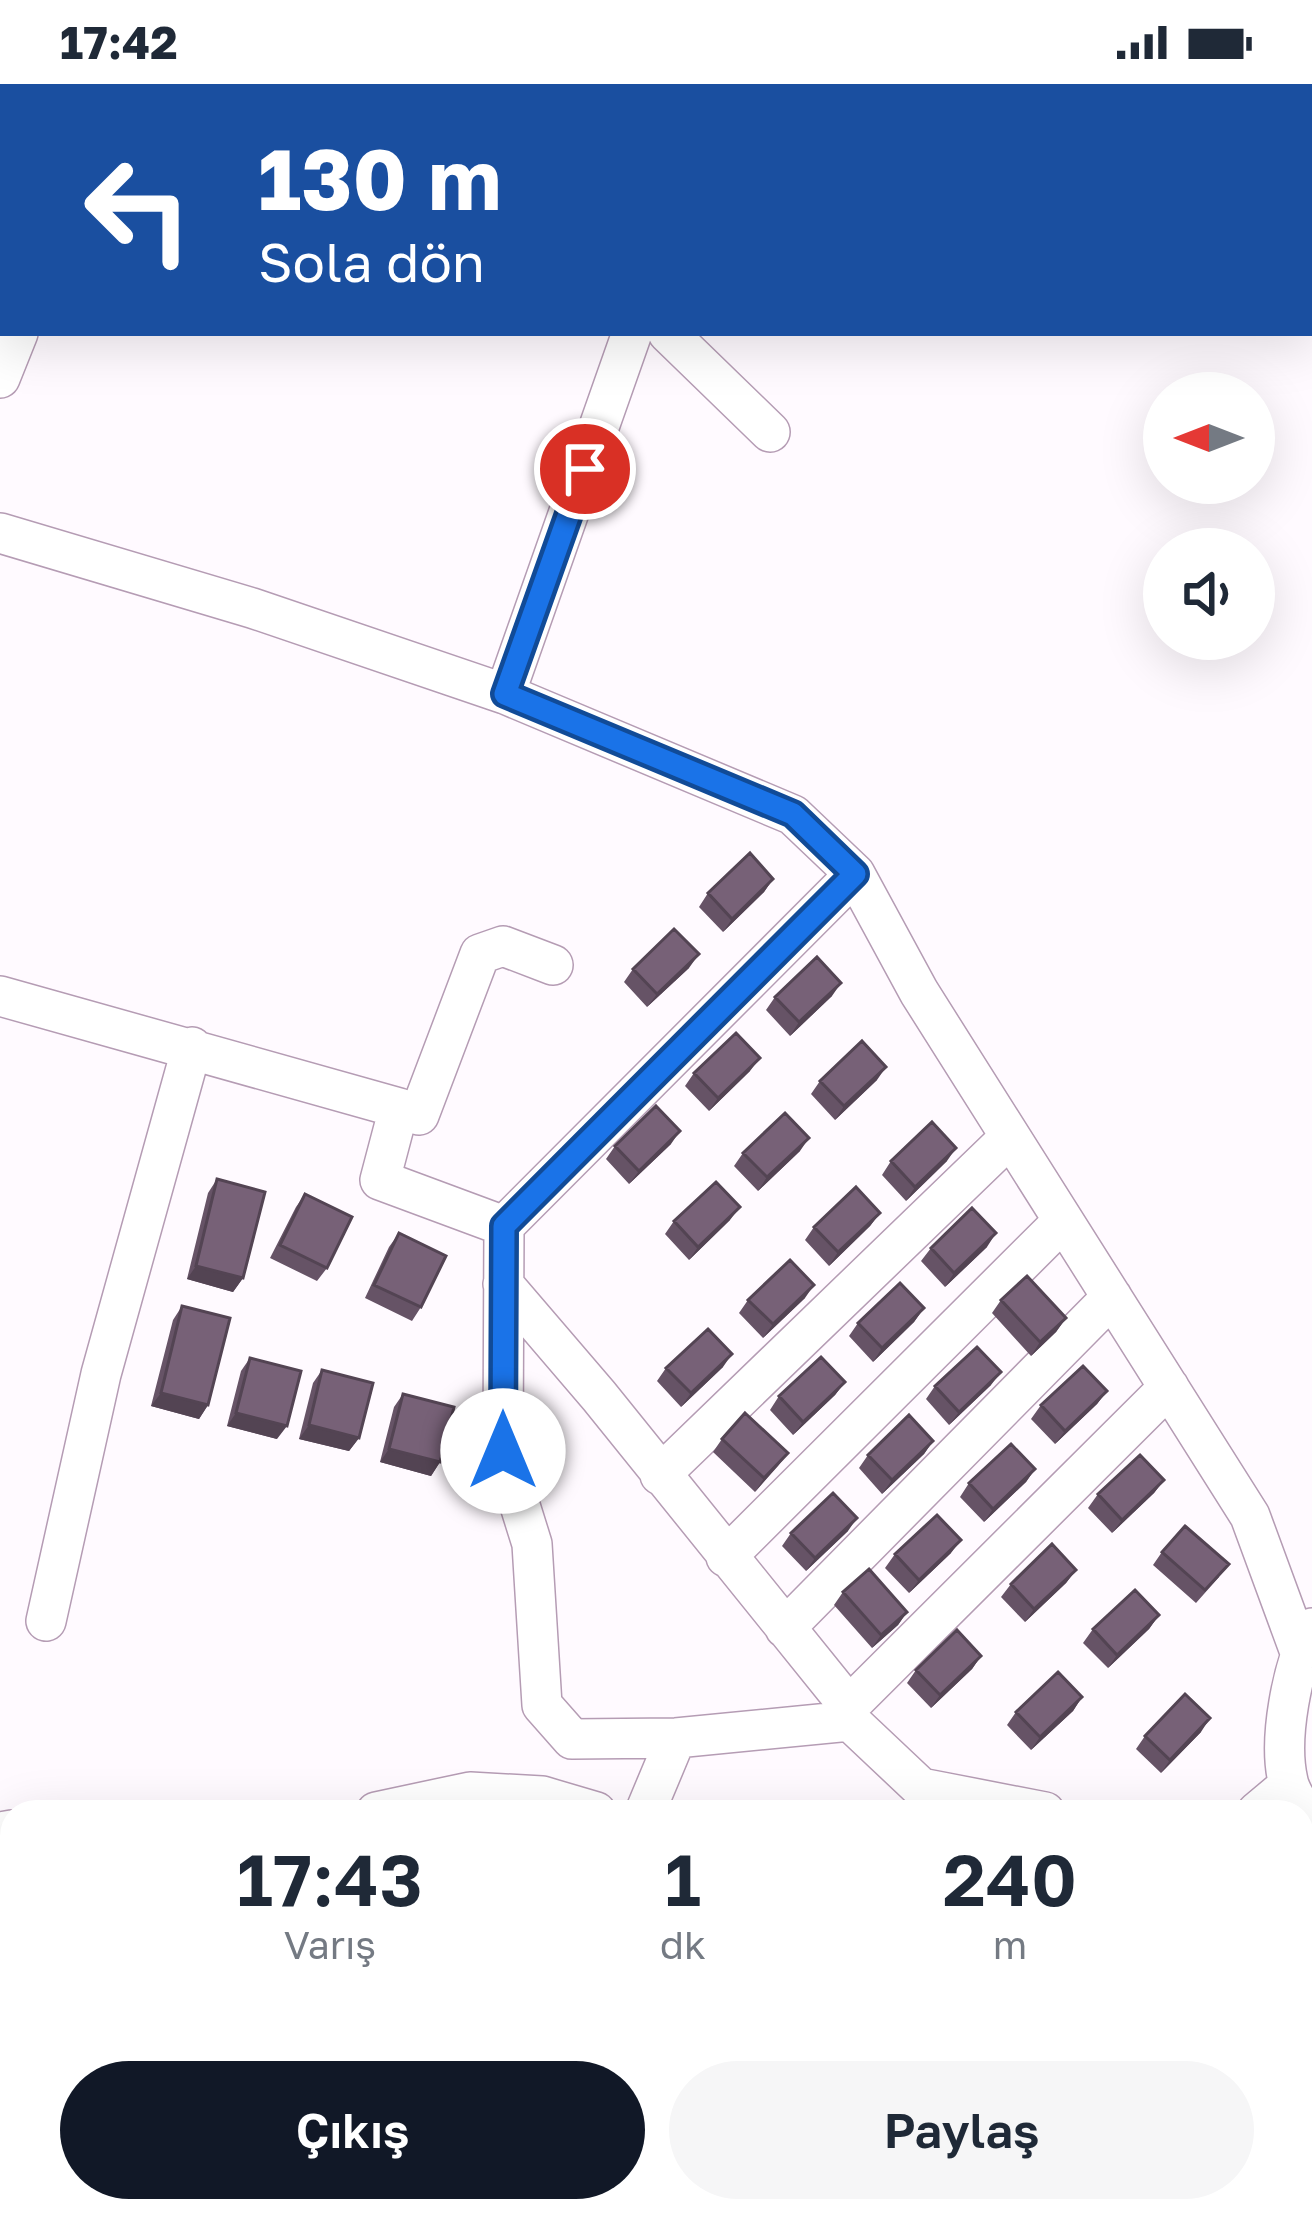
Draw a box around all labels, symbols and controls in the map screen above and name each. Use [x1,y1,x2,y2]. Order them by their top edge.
text: 17:42 [60,15,178,69]
text: 130 m [258,128,502,228]
icon: left [60,132,216,288]
text: Sola dön [258,229,485,294]
north arrow [1143,372,1275,504]
map controls [1143,372,1275,660]
pin [534,418,636,520]
icon: arrive [552,436,618,502]
button: sound [1143,528,1275,660]
position arrow [440,1388,566,1514]
text: 17:43 [237,1835,423,1922]
text: 1 [665,1835,701,1922]
text: 240 [943,1835,1077,1922]
text: Varış [284,1921,376,1968]
text: dk [660,1921,706,1968]
text: m [993,1921,1027,1968]
button: Çıkış [60,2061,645,2199]
button: Paylaş [669,2061,1254,2199]

